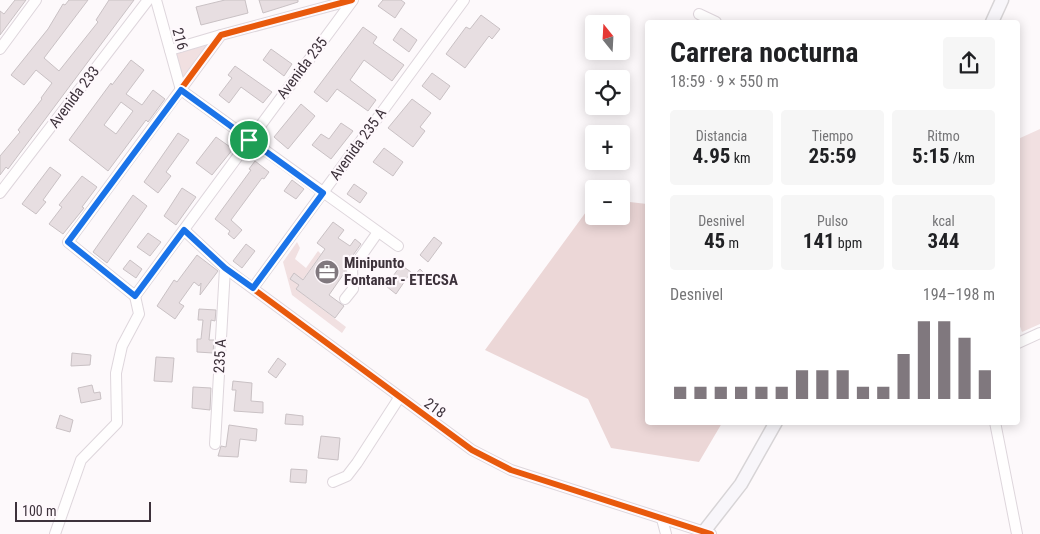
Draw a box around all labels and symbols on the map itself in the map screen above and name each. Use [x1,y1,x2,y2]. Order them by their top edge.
north arrow [585,15,630,60]
street label: 216 [168,26,192,52]
street label: Avenida 235 [273,34,331,102]
street label: Avenida 233 [45,63,103,131]
street label: Avenida 235 A [326,104,390,184]
pin [228,119,270,161]
place label: Minipunto Fontanar - ETECSA [344,254,458,289]
office icon: Minipunto Fontanar - ETECSA [314,259,340,285]
street label: 235 A [210,338,230,374]
street label: 218 [421,394,449,422]
scale bar [15,499,151,522]

